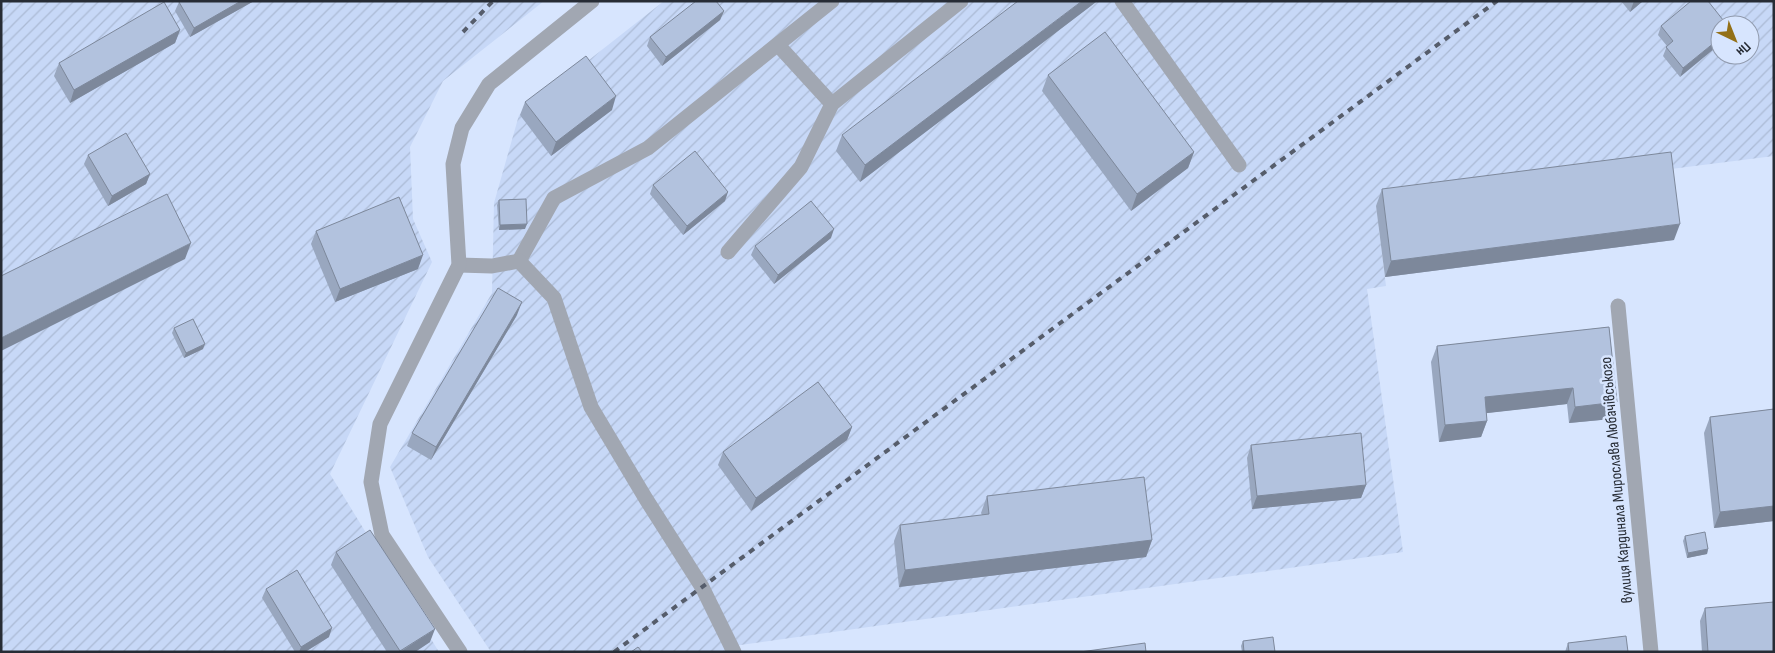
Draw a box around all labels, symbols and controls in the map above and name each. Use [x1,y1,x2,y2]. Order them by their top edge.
north arrow [1710,15,1760,65]
text: Пн [1733,38,1754,60]
street label: вулиця Кардинала Мирослава Любачівського [1597,356,1637,604]

